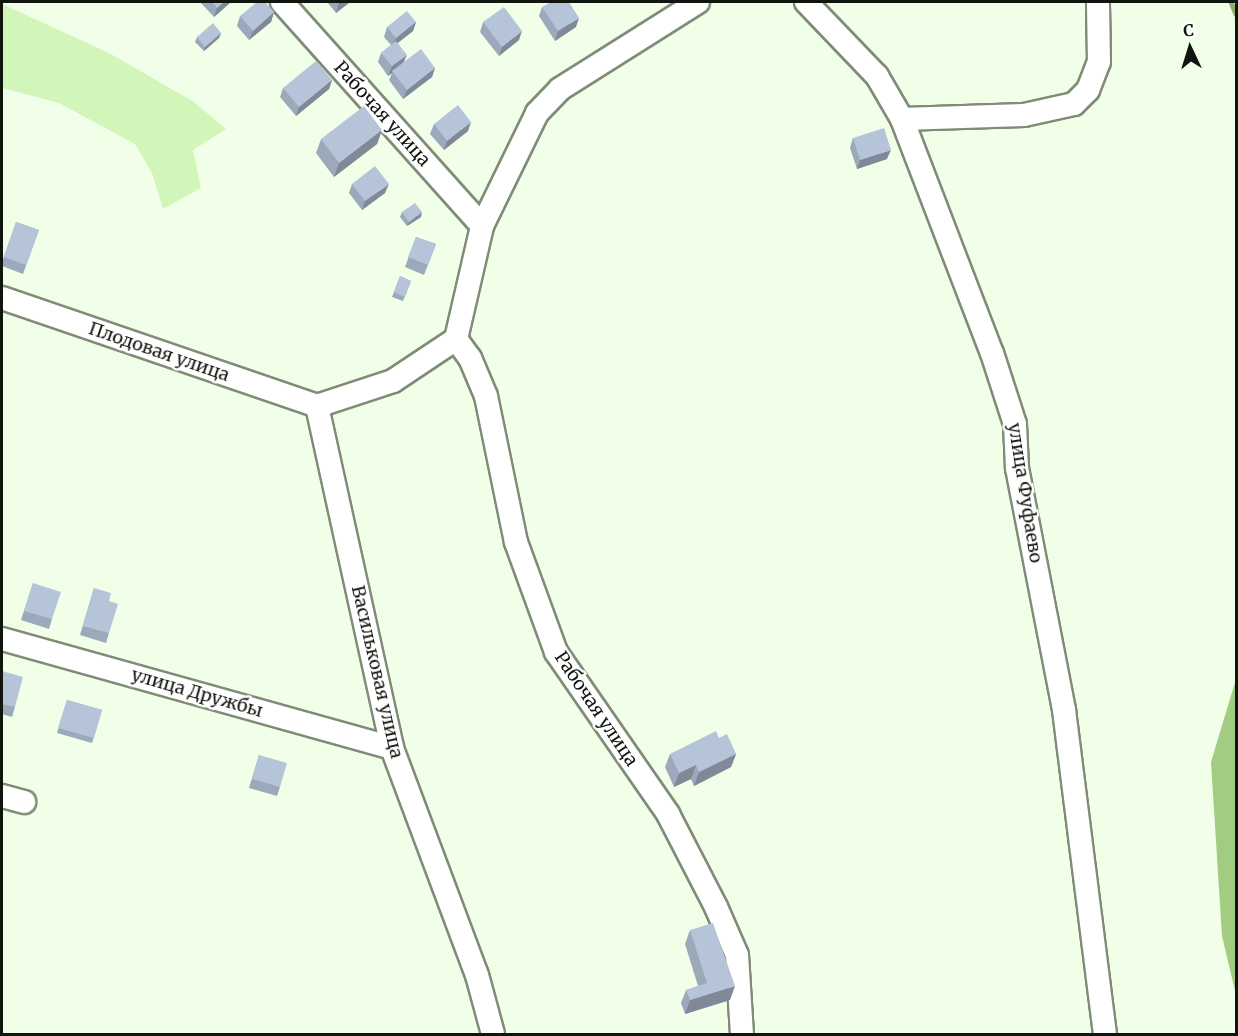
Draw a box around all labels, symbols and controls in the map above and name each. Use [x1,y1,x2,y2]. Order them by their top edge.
north arrow [1160,18,1220,78]
text: С [1183,20,1195,40]
street label: Рабочая улица [329,57,435,171]
street label: Плодовая улица [86,318,232,386]
street label: улица Фуфаево [1003,421,1047,565]
street label: Васильковая улица [347,583,407,761]
street label: Рабочая улица [550,648,642,770]
street label: улица Дружбы [129,664,265,722]

